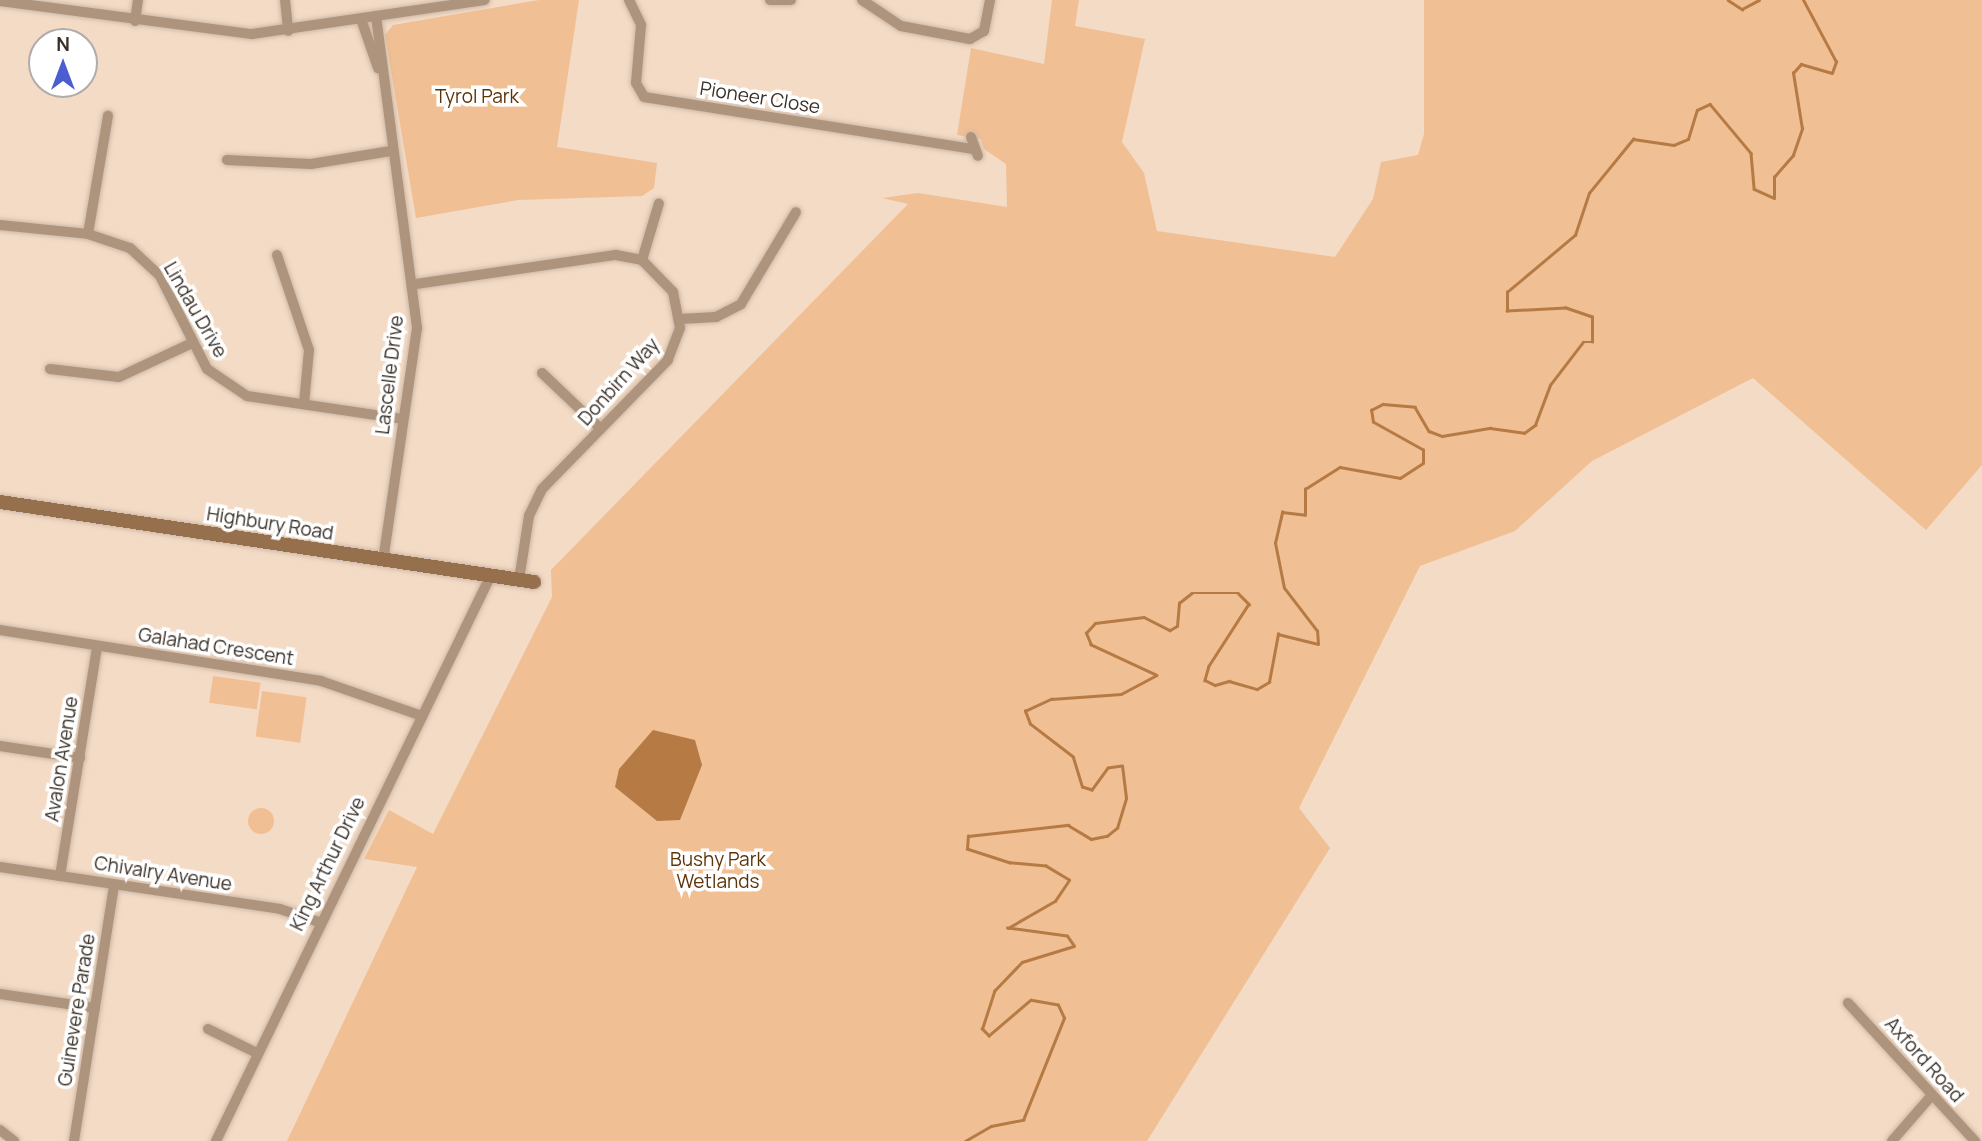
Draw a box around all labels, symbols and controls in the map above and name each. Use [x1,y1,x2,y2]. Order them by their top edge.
north arrow [28,28,98,98]
text: N [56,31,70,57]
street label: Pioneer Close [698,77,822,119]
park label: Tyrol Park [435,86,519,108]
street label: Lindau Drive [158,258,232,362]
street label: Lascelle Drive [371,314,409,436]
street label: Donbirn Way [574,334,664,430]
street label: Highbury Road [205,503,335,545]
street label: Galahad Crescent [137,623,295,671]
street label: Avalon Avenue [41,695,83,823]
street label: King Arthur Drive [286,793,370,935]
park label: Bushy Park Wetlands [670,849,766,893]
street label: Chivalry Avenue [93,852,233,896]
street label: Guinevere Parade [54,932,100,1088]
street label: Axford Road [1880,1013,1968,1107]

